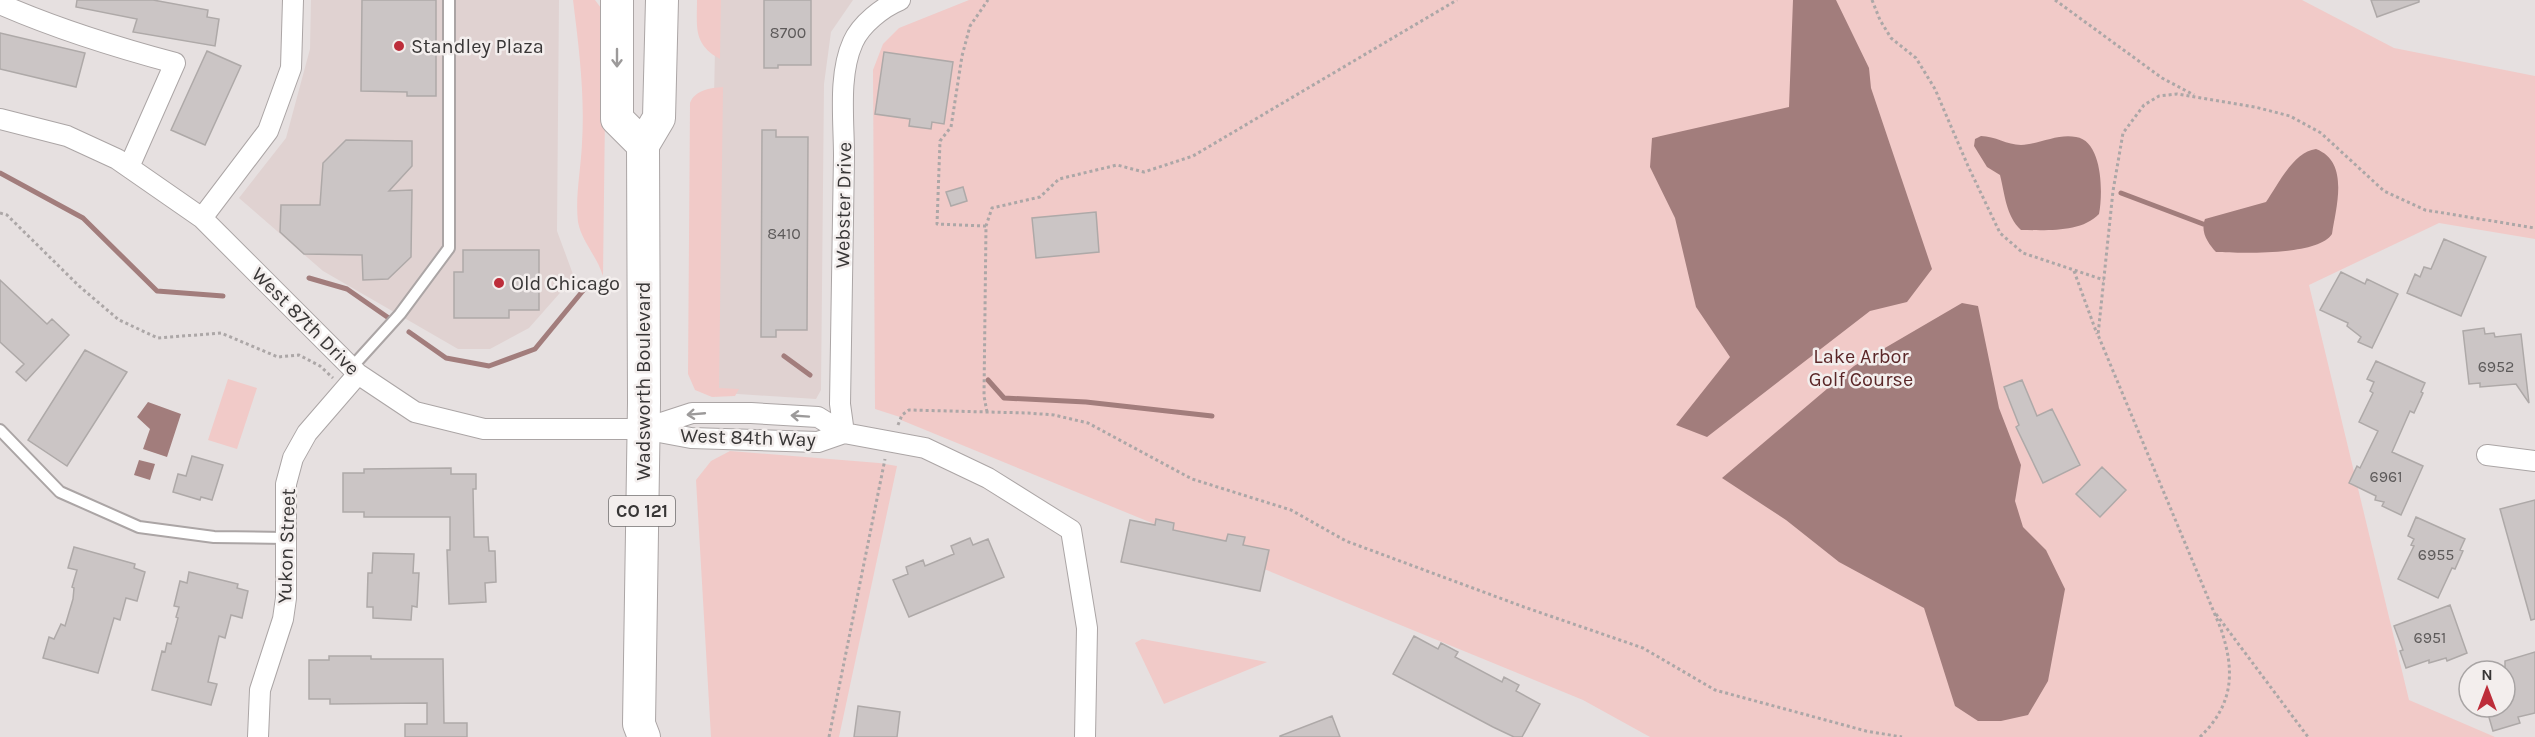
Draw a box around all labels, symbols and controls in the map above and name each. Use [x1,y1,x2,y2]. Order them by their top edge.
house number: 8700 [770,23,806,42]
place label: Standley Plaza [411,35,544,58]
marker: Standley Plaza [392,39,406,53]
one-way arrow [611,48,623,68]
street label: Webster Drive [831,142,856,268]
house number: 8410 [767,224,801,243]
street label: West 87th Drive [247,263,364,380]
place label: Old Chicago [511,272,620,295]
marker: Old Chicago [492,276,506,290]
street label: Wadsworth Boulevard [632,281,655,481]
park label: Lake Arbor Golf Course [1809,345,1913,391]
house number: 6952 [2478,357,2514,376]
one-way arrow [687,409,707,420]
one-way arrow [790,410,810,421]
street label: West 84th Way [680,424,816,451]
house number: 6961 [2370,467,2402,486]
street label: Yukon Street [273,487,300,604]
road number: CO 121 [609,496,675,526]
house number: 6955 [2418,545,2454,564]
house number: 6951 [2414,628,2446,647]
north arrow [2457,659,2517,719]
text: N [2481,665,2493,684]

